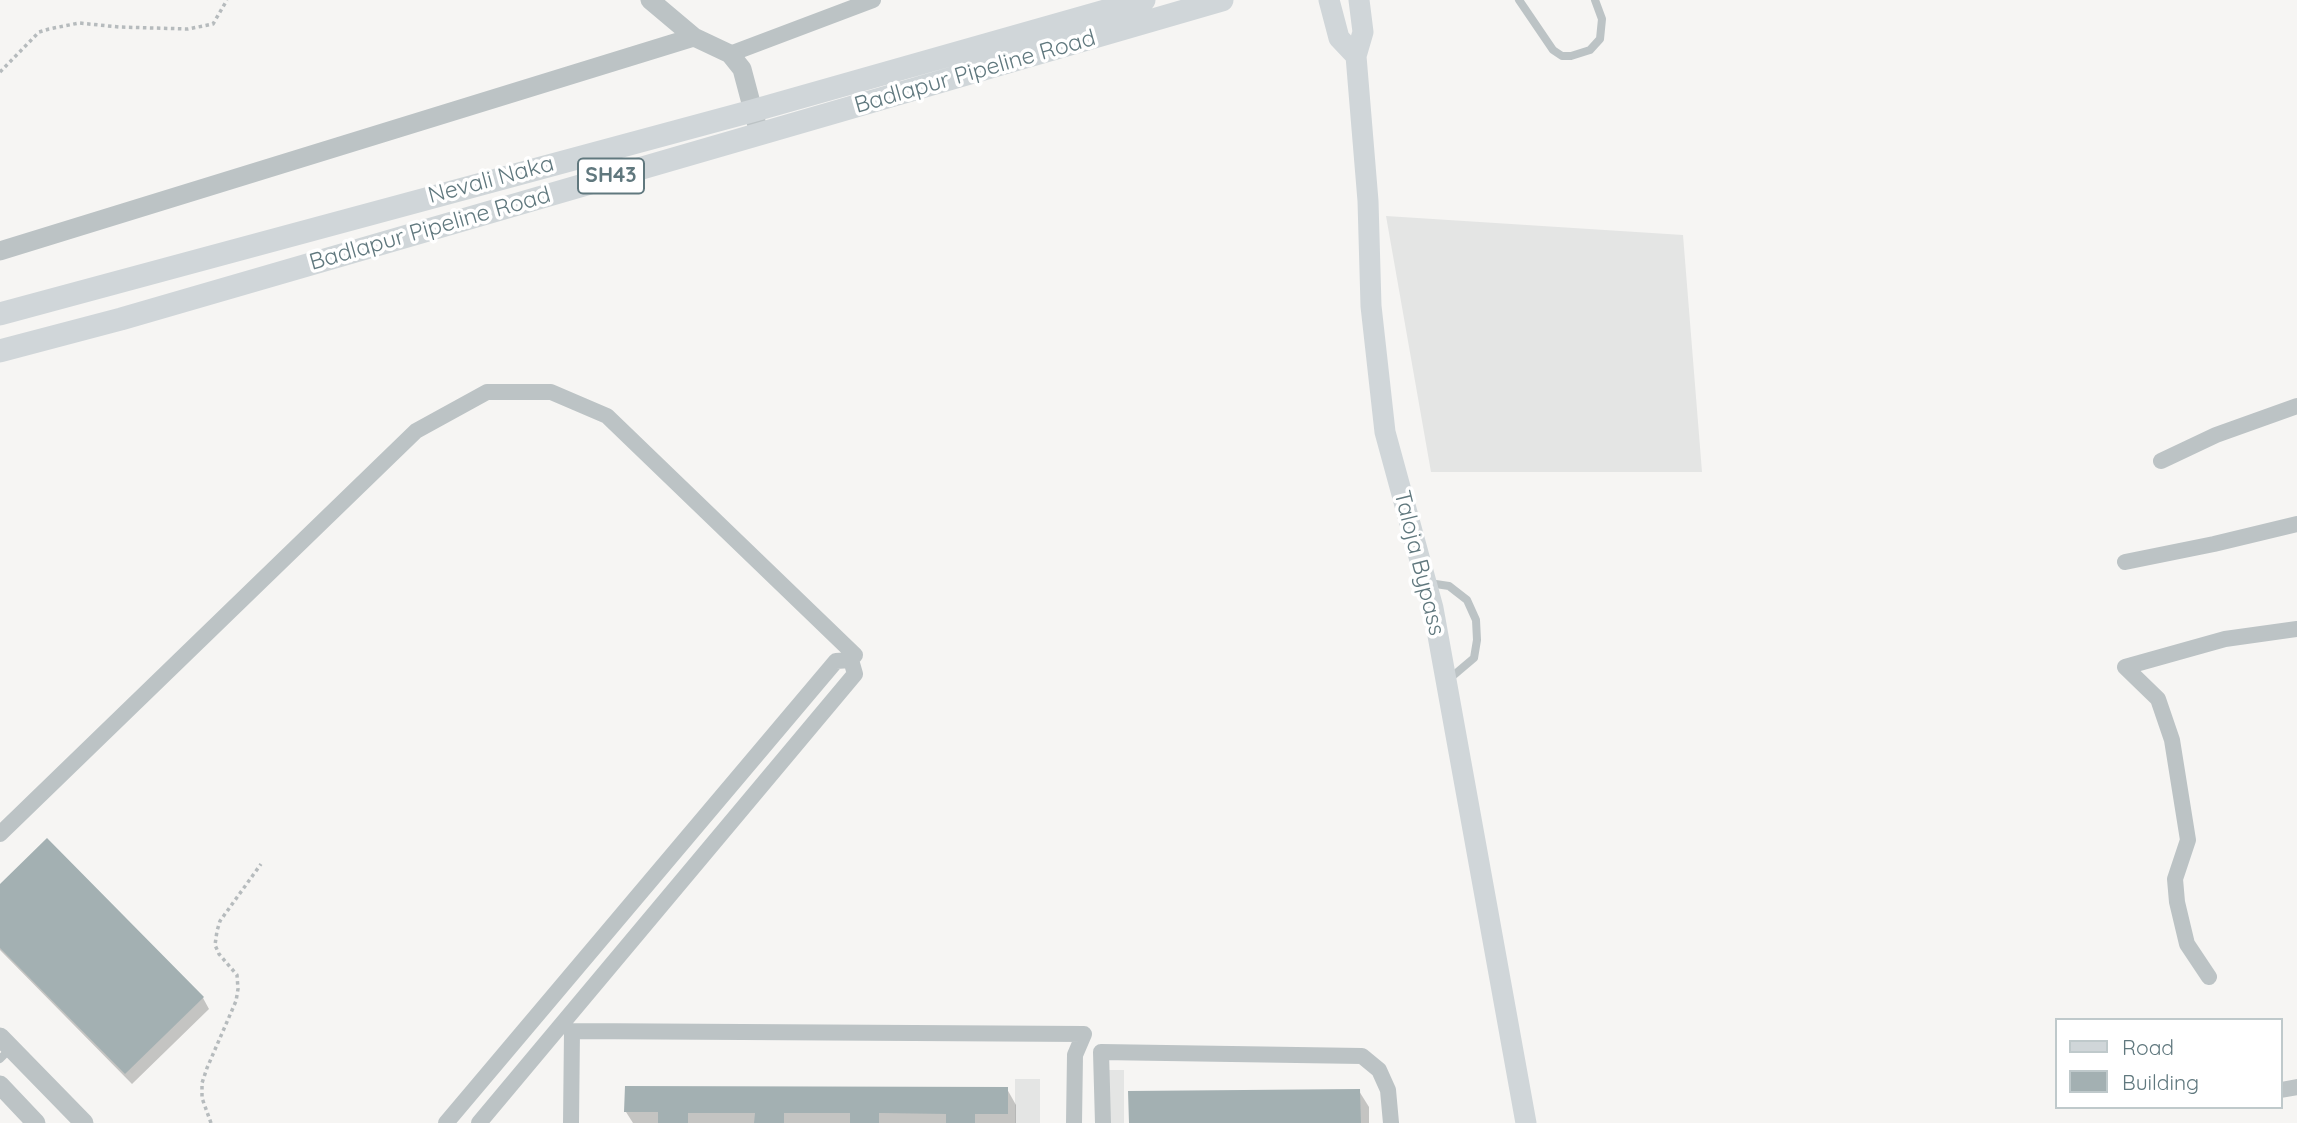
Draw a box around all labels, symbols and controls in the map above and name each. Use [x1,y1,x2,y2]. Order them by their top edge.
street label: Badlapur Pipeline Road [851,24,1099,120]
street label: Nevali Naka [425,150,557,210]
road number: SH43 [578,158,644,194]
street label: Badlapur Pipeline Road [306,181,554,277]
street label: Taloja Bypass [1388,488,1450,638]
legend [2056,1018,2283,1109]
text: Road [2122,1034,2174,1060]
text: Building [2122,1069,2199,1095]

